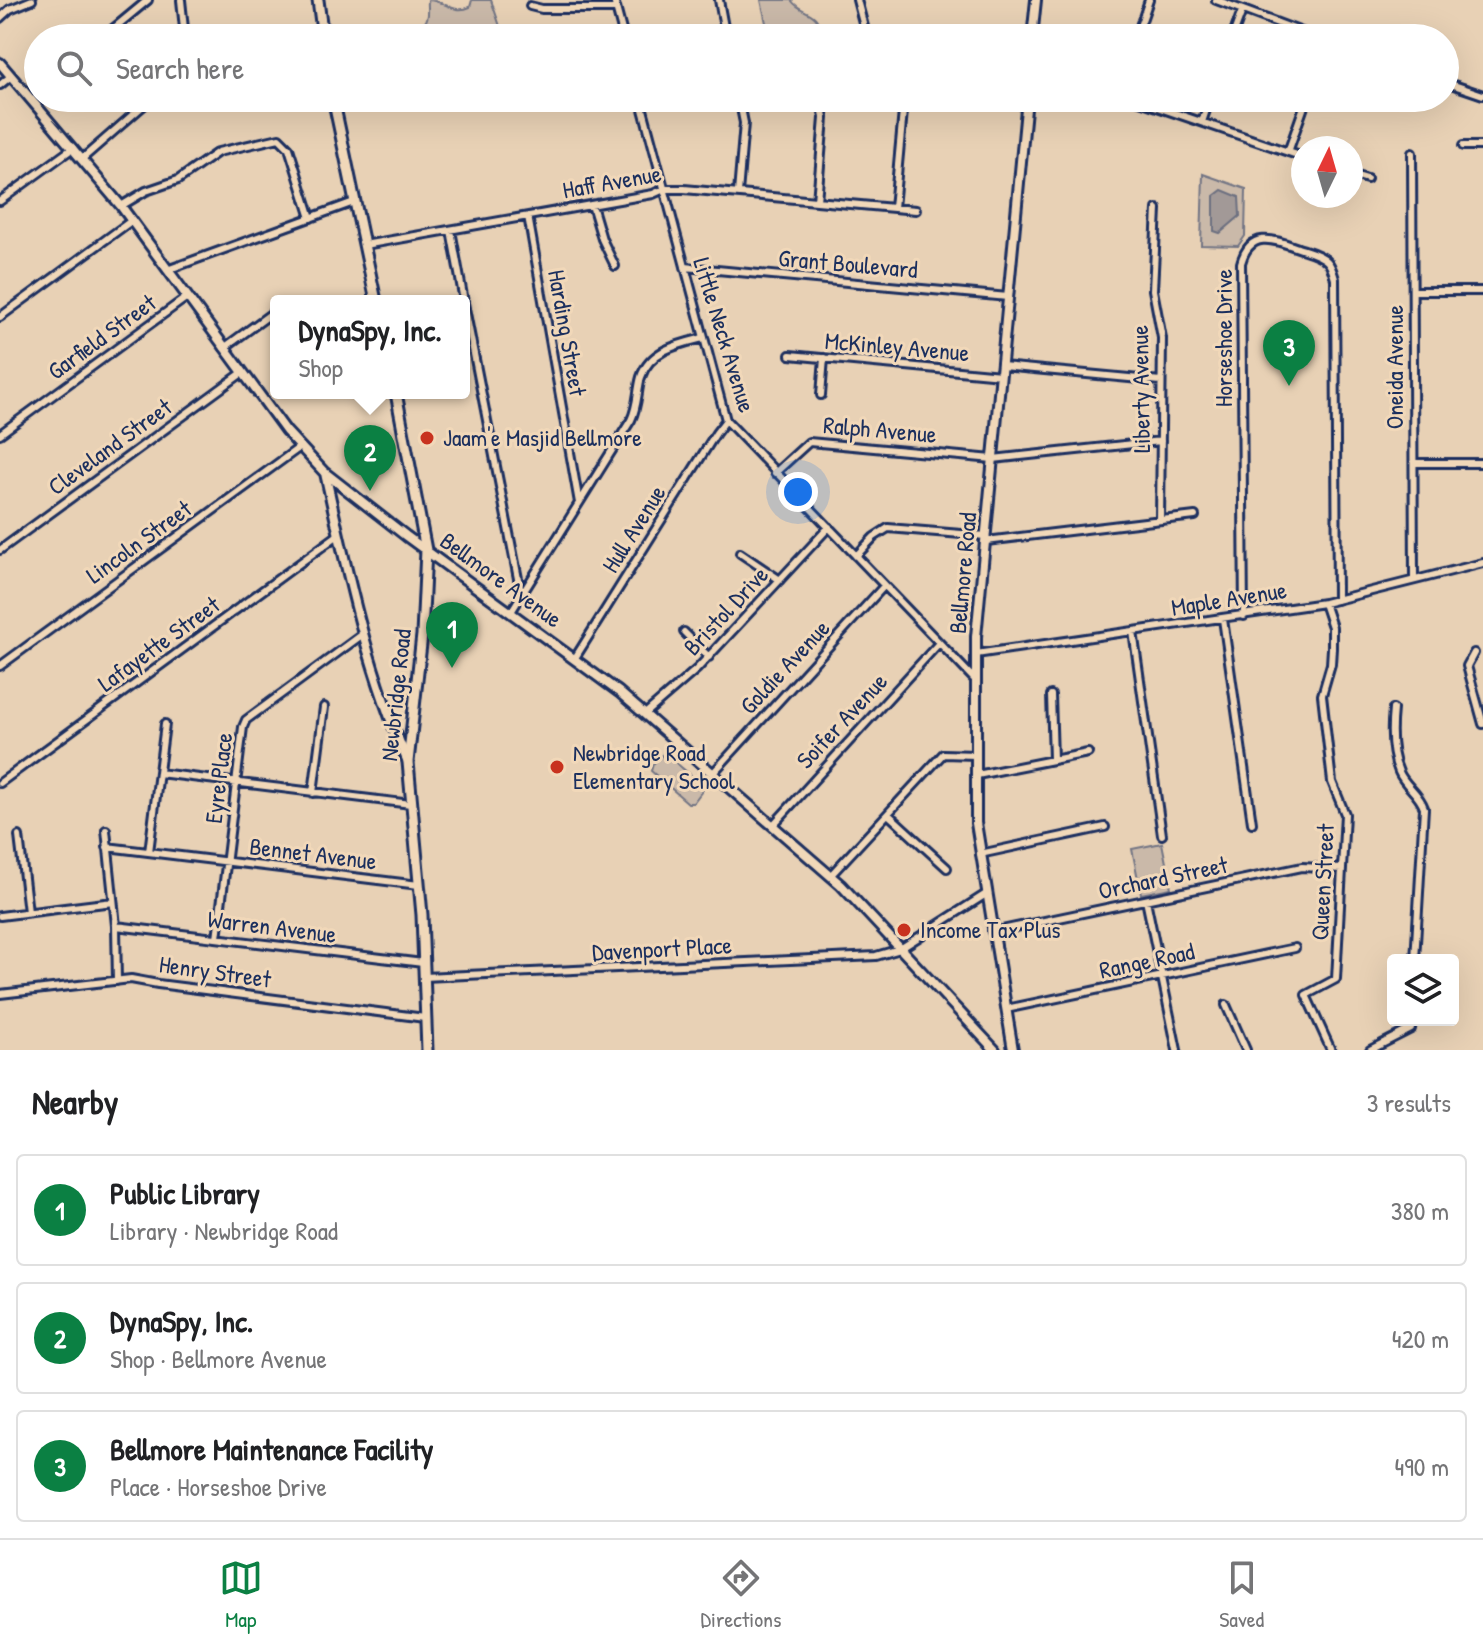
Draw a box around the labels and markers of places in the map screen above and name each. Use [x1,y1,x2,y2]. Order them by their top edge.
pin: 3 [1263,320,1315,386]
place label: Jaam'e Masjid Bellmore [443,421,642,453]
pin: 2 [344,425,396,491]
marker: Jaam'e Masjid Bellmore [418,429,436,447]
pin: 1 [426,602,478,668]
place label: Newbridge Road Elementary School [573,736,736,796]
marker: Newbridge Road Elementary School [548,758,566,776]
place label: Income Tax Plus [920,913,1061,945]
marker: Income Tax Plus [895,921,913,939]

